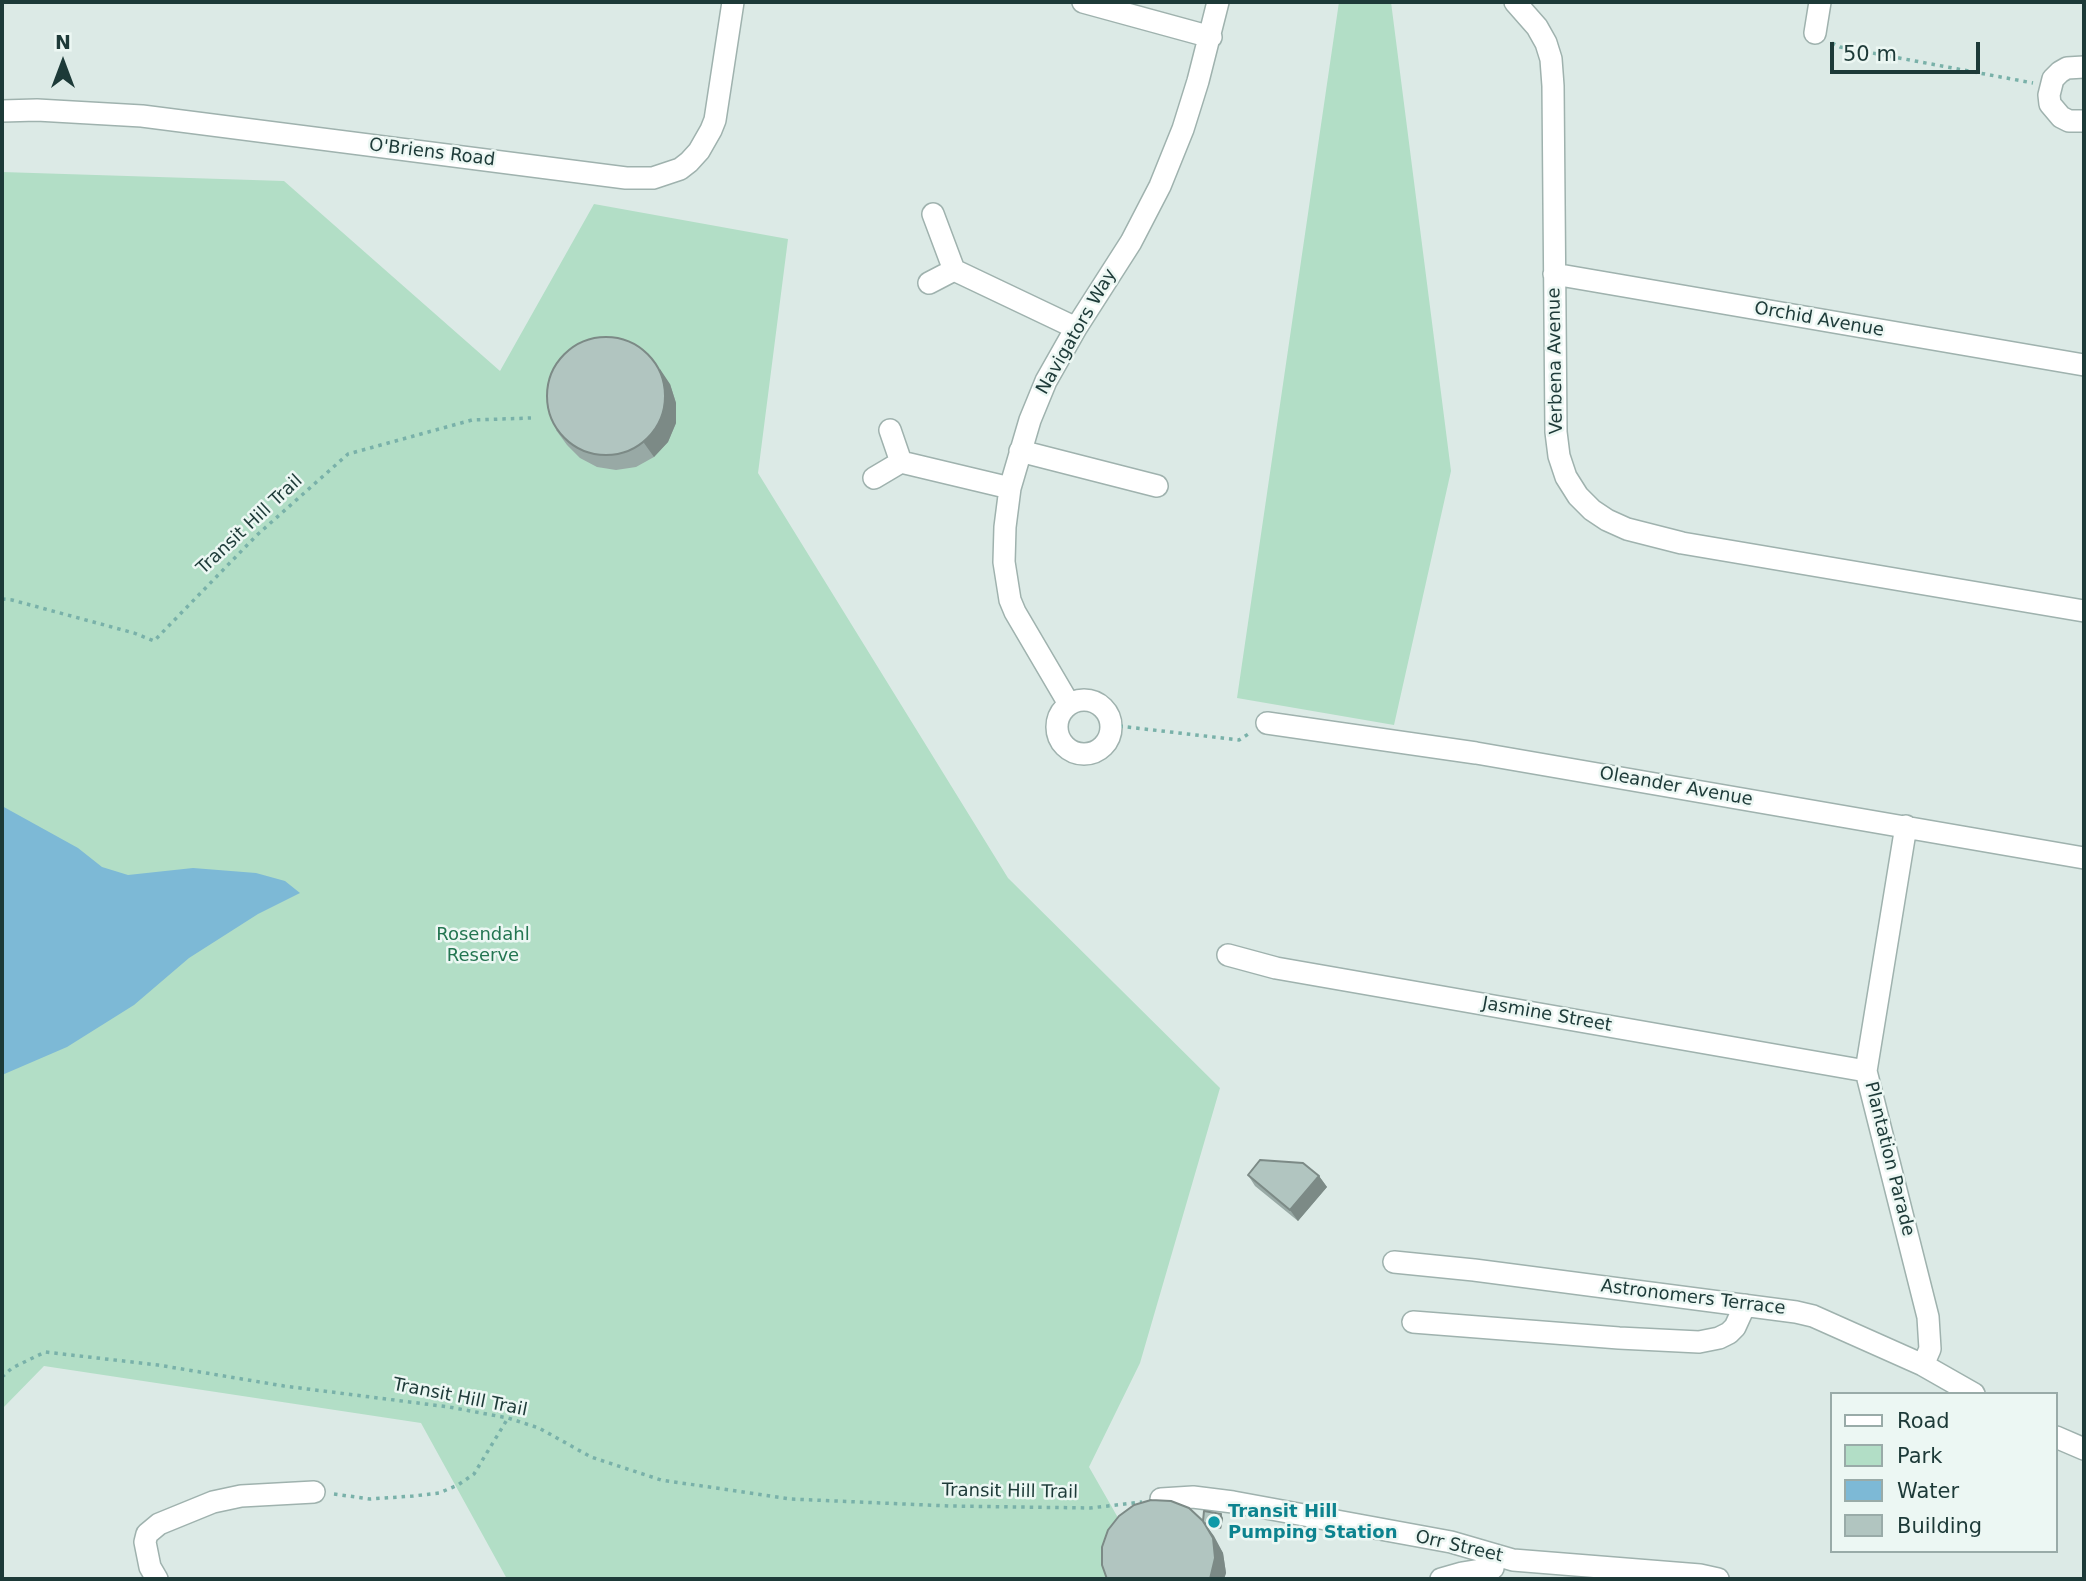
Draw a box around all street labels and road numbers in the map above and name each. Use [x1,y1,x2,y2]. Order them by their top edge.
street label: O'Briens Road [368,135,496,171]
street label: Navigators Way [1032,265,1122,399]
street label: Verbena Avenue [1544,287,1568,435]
street label: Orchid Avenue [1752,298,1886,342]
street label: Transit Hill Trail [193,471,307,579]
street label: Oleander Avenue [1598,763,1754,811]
street label: Jasmine Street [1481,993,1613,1037]
street label: Plantation Parade [1859,1079,1919,1239]
street label: Astronomers Terrace [1599,1276,1787,1320]
street label: Transit Hill Trail [391,1374,529,1422]
street label: Transit Hill Trail [942,1480,1078,1504]
street label: Orr Street [1413,1526,1505,1568]

